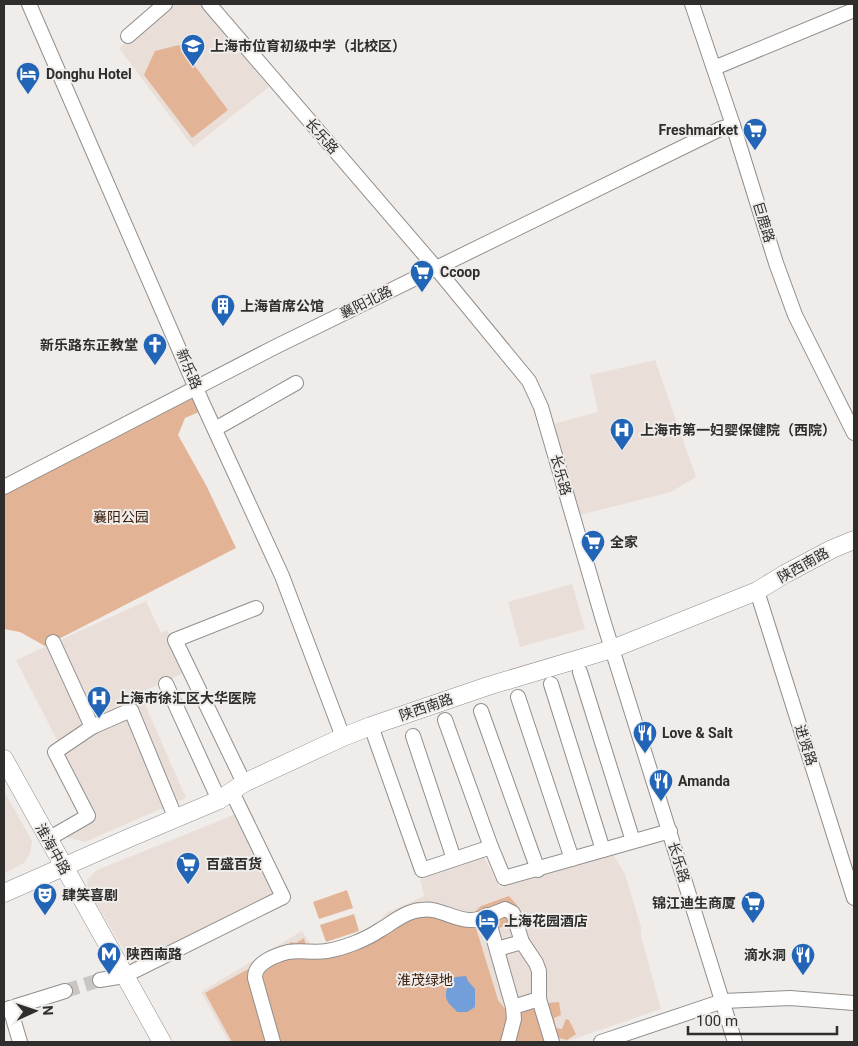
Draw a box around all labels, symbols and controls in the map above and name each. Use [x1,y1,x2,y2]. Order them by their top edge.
school or university icon: 上海市位育初级中学（北校区） [180,33,206,67]
place label: 上海市位育初级中学（北校区） [210,38,406,54]
hotel icon: Donghu Hotel [15,61,41,95]
place label: Donghu Hotel [46,66,132,82]
street label: 长乐路 [302,115,342,157]
supermarket icon: Freshmarket [742,117,768,151]
place label: Freshmarket [659,122,738,138]
street label: 巨鹿路 [750,200,778,244]
supermarket icon: Ccoop [409,259,435,293]
place label: Ccoop [440,264,480,280]
street label: 襄阳北路 [337,283,395,321]
building icon: 上海首席公馆 [210,293,236,327]
place label: 上海首席公馆 [240,298,324,314]
church icon: 新乐路东正教堂 [142,332,168,366]
place label: 新乐路东正教堂 [40,337,138,353]
street label: 新乐路 [173,347,205,391]
hospital icon: 上海市第一妇婴保健院（西院） [609,417,635,451]
place label: 上海市第一妇婴保健院（西院） [640,422,836,438]
street label: 长乐路 [548,453,574,497]
park label: 襄阳公园 [93,509,149,525]
supermarket icon: 全家 [580,529,606,563]
place label: 全家 [610,534,638,550]
street label: 陕西南路 [775,544,831,586]
hospital icon: 上海市徐汇区大华医院 [86,685,112,719]
place label: 上海市徐汇区大华医院 [116,690,256,706]
street label: 陕西南路 [397,690,455,724]
restaurant icon: Love & Salt [632,720,658,754]
street label: 进贤路 [792,723,820,767]
place label: Love & Salt [662,725,733,741]
restaurant icon: Amanda [648,768,674,802]
place label: Amanda [678,773,731,789]
street label: 淮海中路 [32,821,74,877]
street label: 长乐路 [665,840,693,884]
supermarket icon: 百盛百货 [175,851,201,885]
place label: 百盛百货 [206,856,262,872]
theatre icon: 肆笑喜剧 [32,882,58,916]
place label: 肆笑喜剧 [62,887,118,903]
supermarket icon: 锦江迪生商厦 [740,890,766,924]
place label: 锦江迪生商厦 [652,895,736,911]
hotel icon: 上海花园酒店 [474,908,500,942]
place label: 上海花园酒店 [504,913,588,929]
metro station icon: 陕西南路 [96,941,122,975]
restaurant icon: 滴水洞 [790,942,816,976]
place label: 陕西南路 [126,946,182,962]
place label: 滴水洞 [744,947,786,963]
park label: 淮茂绿地 [397,972,453,988]
north arrow [10,986,60,1036]
scale bar [688,1004,837,1036]
text: N [40,1005,56,1016]
text: 100 m [696,1012,738,1030]

